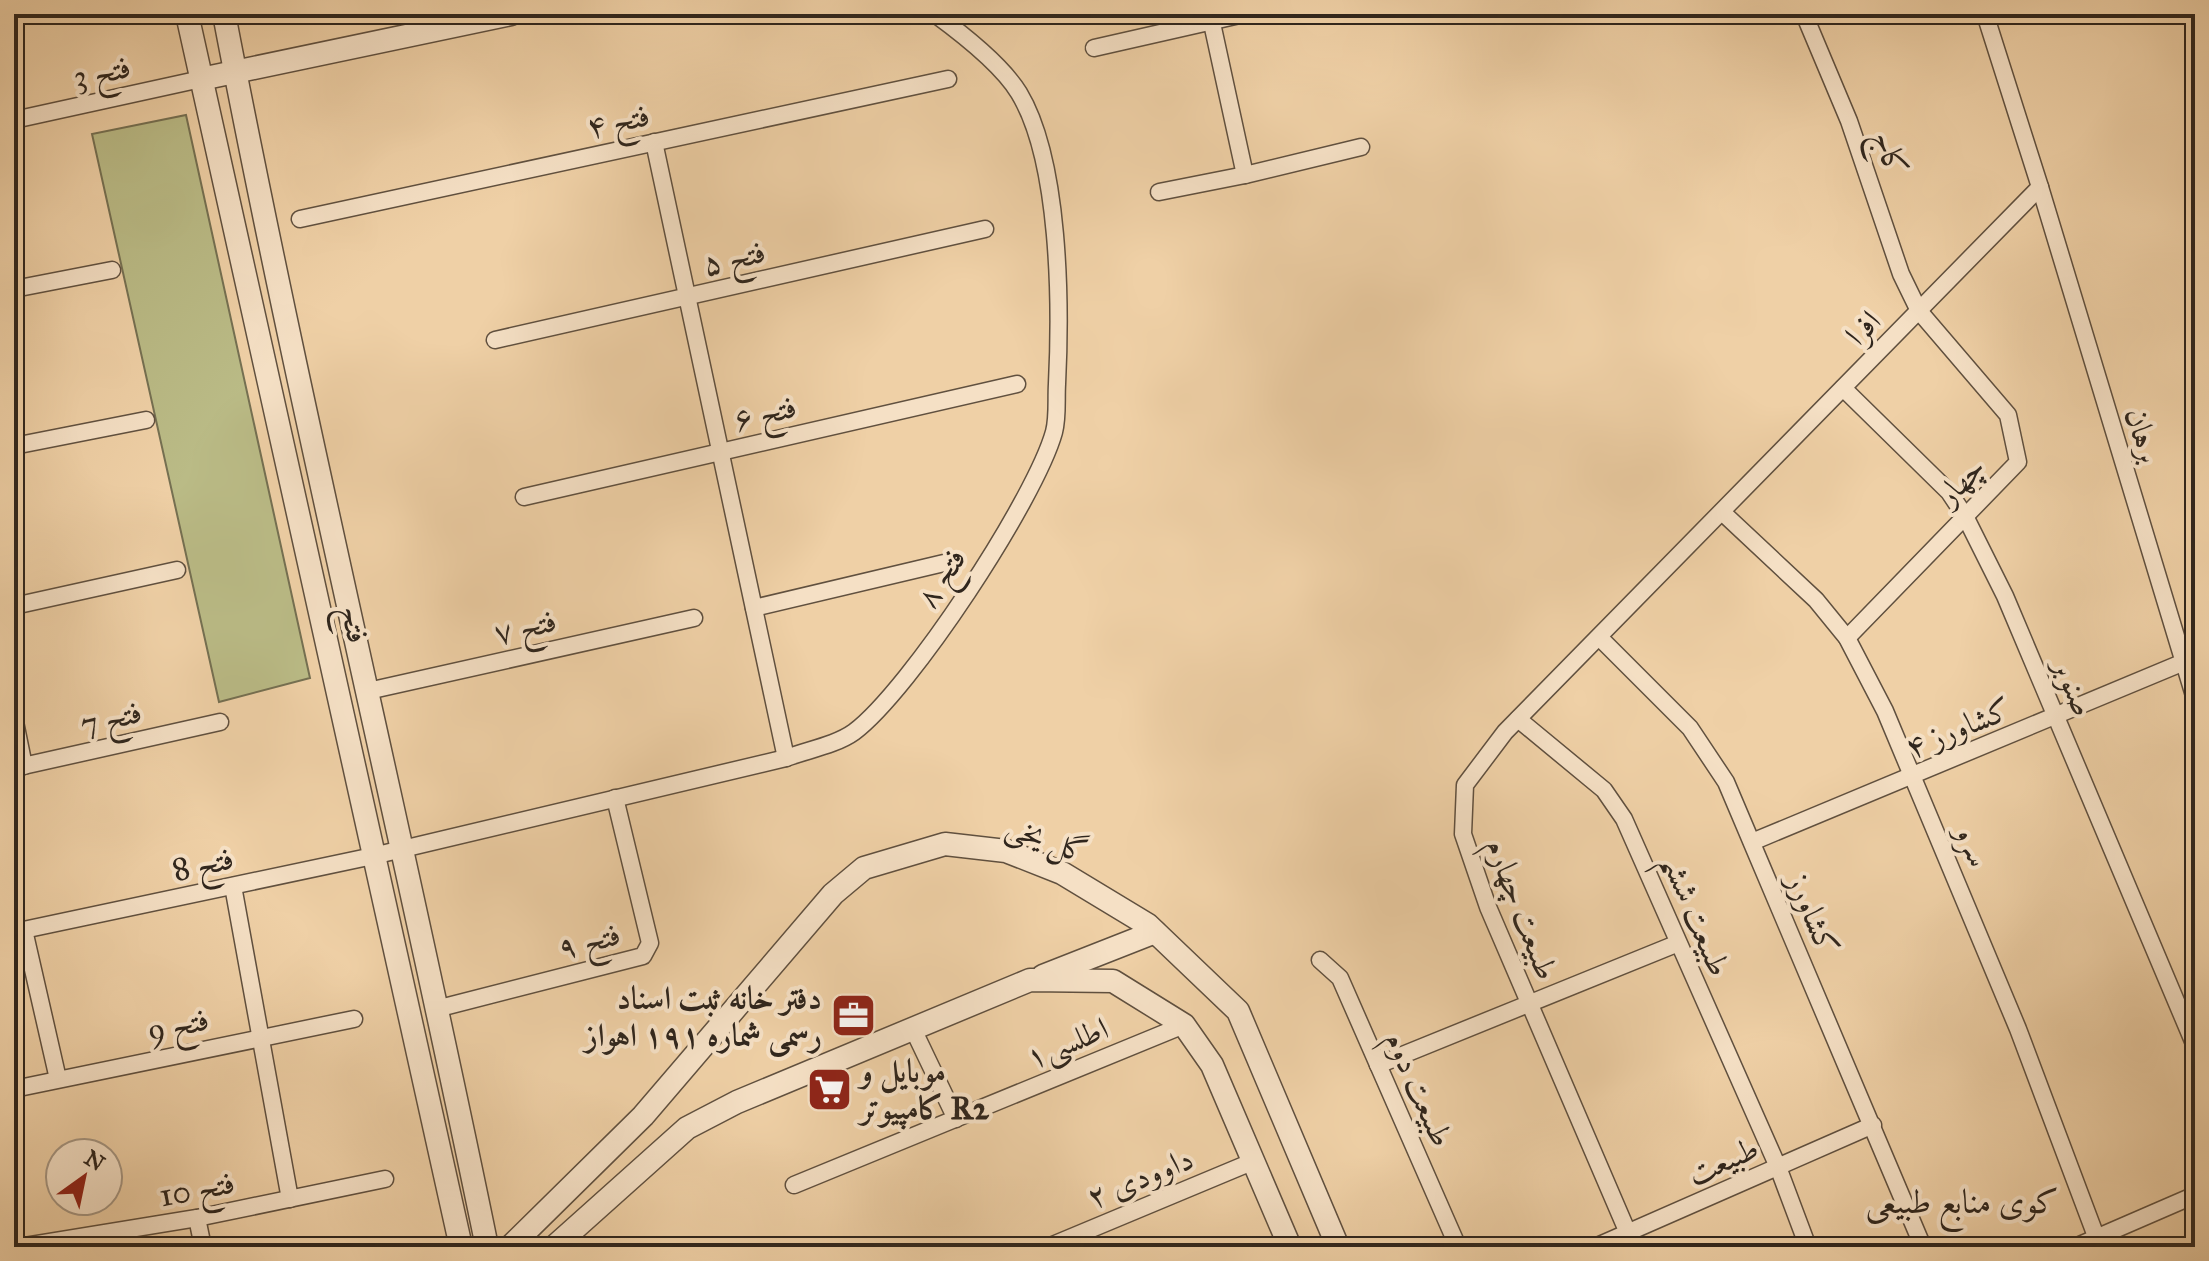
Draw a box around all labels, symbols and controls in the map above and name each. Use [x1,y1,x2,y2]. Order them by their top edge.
street label: فتح 3 [70,47,136,105]
street label: فتح ۴ [583,95,655,154]
street label: کاج [1857,125,1916,184]
street label: فتح ۵ [699,232,771,292]
street label: افرا [1837,302,1890,355]
street label: فتح ۶ [730,387,802,447]
street label: برهان [2116,403,2170,467]
street label: چهار [1926,448,1994,517]
street label: فتح ۸ [907,541,981,620]
street label: فتح ۷ [490,601,562,661]
street label: فتح [324,602,378,648]
street label: صنوبر [2043,649,2103,722]
street label: کشاورز ۴ [1899,689,2017,767]
street label: فتح 7 [77,692,147,752]
street label: گل یخی [1000,806,1093,875]
street label: سرو [1945,817,1999,873]
street label: طبیعت چهارم [1470,833,1567,988]
street label: فتح 8 [169,839,239,897]
street label: طبیعت ششم [1642,848,1739,987]
street label: کشاورز [1777,865,1848,961]
street label: فتح ۹ [554,914,626,975]
place label: دفتر خانه ثبت اسناد رسمی شماره ۱۹۱ اهواز [582,979,822,1057]
office icon: دفتر خانه ثبت اسناد رسمی شماره ۱۹۱ اهواز [829,992,877,1040]
street label: فتح 9 [144,1000,214,1058]
street label: اطلسی۱ [1020,1009,1115,1080]
street label: طبیعت دوم [1369,1025,1462,1156]
place label: موبایل و کامپیوتر R2 [857,1052,990,1130]
supermarket icon: موبایل و کامپیوتر R2 [805,1065,853,1113]
street label: طبیعت [1681,1128,1765,1194]
north arrow [44,1137,124,1217]
street label: داوودی ۲ [1081,1139,1199,1217]
text: N [79,1144,110,1177]
street label: فتح 10 [156,1163,239,1223]
district label: کوی منابع طبیعی [1865,1181,2059,1232]

